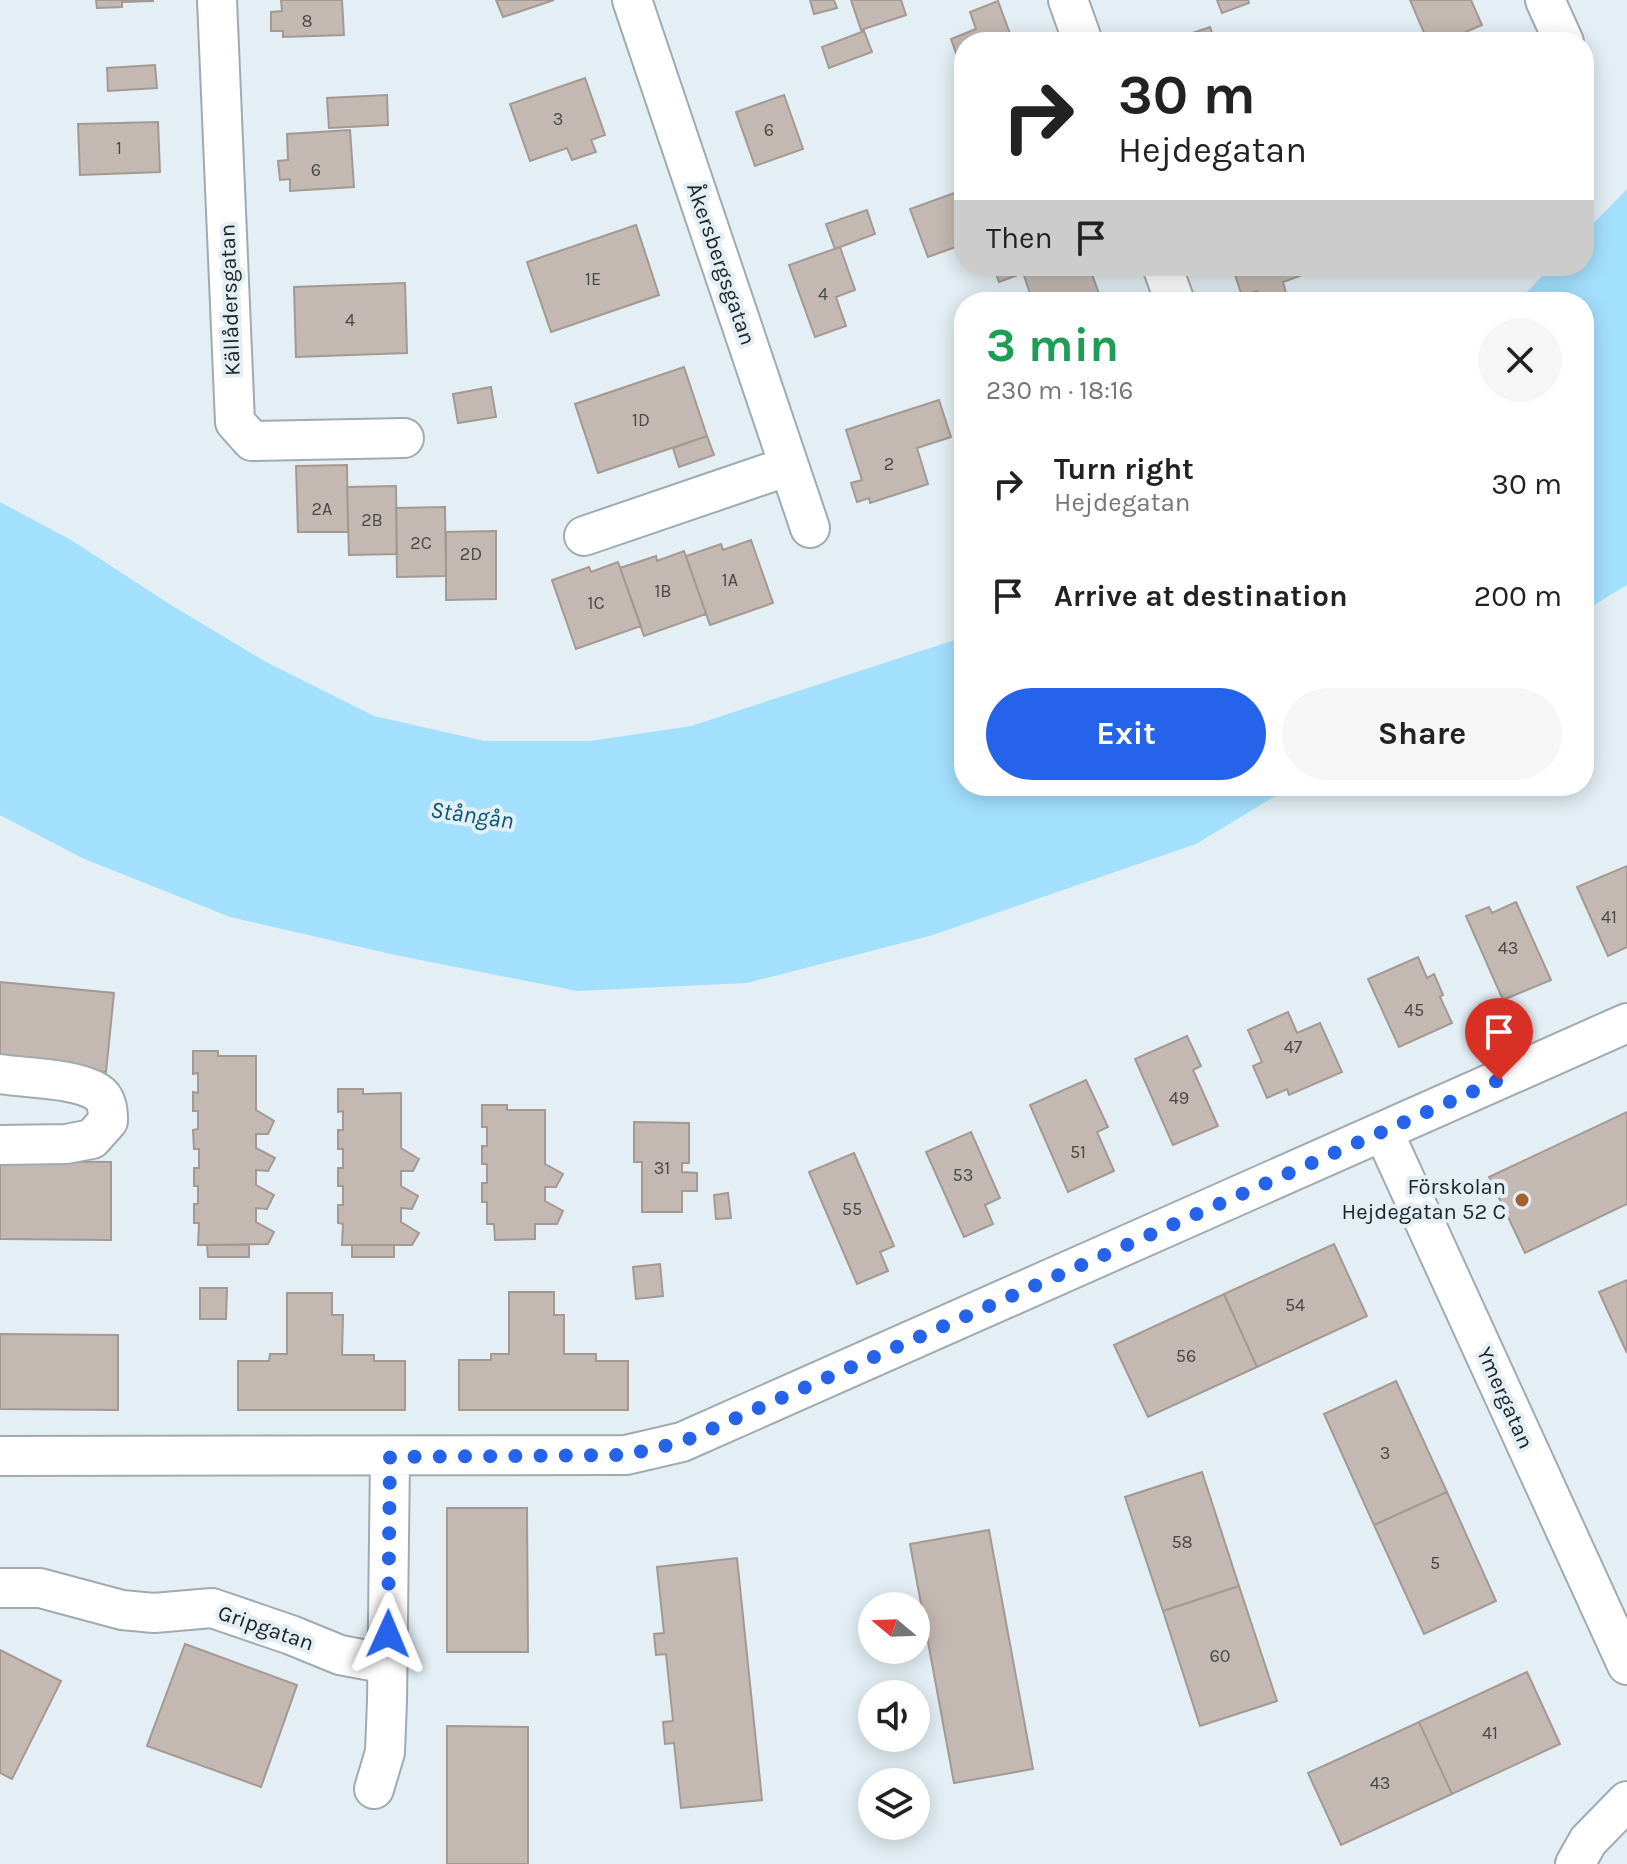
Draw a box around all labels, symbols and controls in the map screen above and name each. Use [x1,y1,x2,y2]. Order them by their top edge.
house number: 8 [301,10,313,32]
text: 30 m [1118,62,1256,127]
icon: right [986,64,1090,168]
house number: 3 [553,108,563,130]
house number: 6 [764,119,774,141]
text: Hejdegatan [1118,129,1307,171]
house number: 1 [116,137,122,159]
house number: 6 [311,159,321,181]
street label: Åkersbergsgatan [681,179,762,349]
icon: arrive [1069,216,1113,260]
text: Then [986,220,1053,256]
street label: Källådersgatan [214,224,246,376]
house number: 1E [585,268,601,290]
house number: 4 [818,283,828,305]
house number: 4 [345,309,355,331]
text: 3 min [986,317,1119,373]
button: close [1478,318,1562,402]
text: 230 m · 18:16 [986,375,1133,406]
house number: 1D [632,409,650,431]
text: Turn right [1054,451,1194,487]
house number: 2 [884,453,894,475]
icon: right [986,462,1030,506]
text: 30 m [1491,466,1562,502]
text: Hejdegatan [1054,487,1190,518]
house number: 2A [312,498,332,520]
house number: 2B [361,509,383,531]
house number: 2C [410,532,432,554]
house number: 2D [460,543,482,565]
house number: 1A [722,569,738,591]
icon: arrive [986,574,1030,618]
text: Arrive at destination [1054,578,1348,614]
text: 200 m [1474,578,1562,614]
house number: 1B [654,580,672,602]
house number: 1C [588,592,604,614]
button: Exit [986,688,1266,780]
button: Share [1282,688,1562,780]
water label: Stångån [429,795,515,835]
house number: 41 [1601,906,1617,928]
house number: 43 [1498,937,1518,959]
pin [1465,998,1533,1080]
house number: 45 [1404,999,1424,1021]
icon: arrive [1477,1010,1521,1054]
house number: 47 [1284,1036,1303,1058]
house number: 49 [1169,1087,1189,1109]
house number: 51 [1070,1141,1086,1163]
house number: 31 [654,1157,670,1179]
house number: 53 [953,1164,973,1186]
place label: Förskolan Hejdegatan 52 C [1341,1174,1506,1225]
marker: Förskolan Hejdegatan 52 C [1513,1191,1531,1209]
house number: 55 [842,1198,862,1220]
house number: 54 [1285,1294,1305,1316]
street label: Ymergatan [1471,1343,1539,1453]
house number: 56 [1176,1345,1196,1367]
house number: 3 [1380,1442,1390,1464]
house number: 58 [1171,1531,1193,1553]
house number: 5 [1430,1552,1440,1574]
position arrow [346,1592,430,1676]
north arrow [858,1592,930,1664]
map controls [858,1592,930,1840]
street label: Gripgatan [215,1599,317,1657]
house number: 60 [1210,1645,1231,1667]
button: sound [858,1680,930,1752]
house number: 41 [1482,1722,1498,1744]
button: layers [858,1768,930,1840]
house number: 43 [1370,1772,1390,1794]

